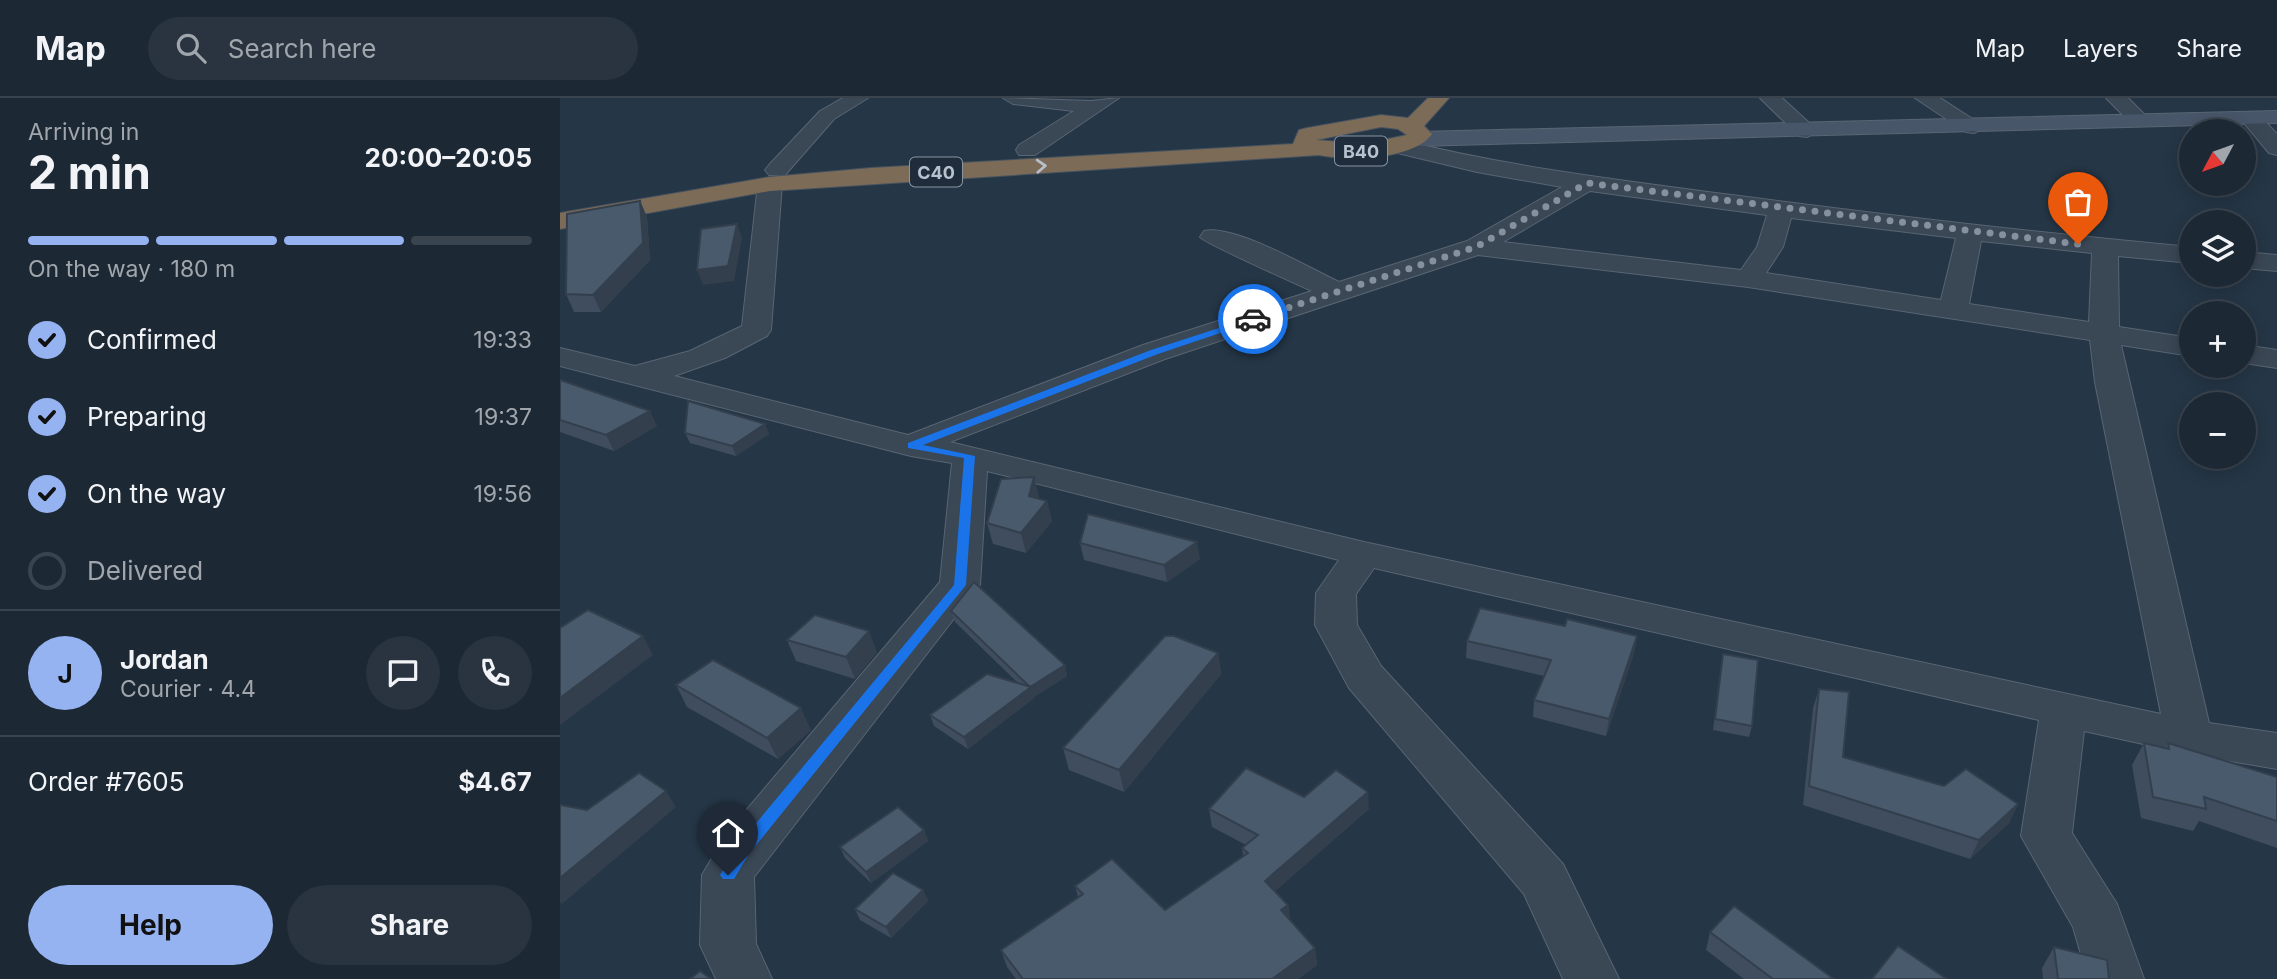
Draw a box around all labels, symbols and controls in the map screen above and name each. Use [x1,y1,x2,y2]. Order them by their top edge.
search box [148,17,638,80]
text: Map [35,28,106,68]
icon: search [172,29,210,67]
text: Search here [228,33,376,64]
text: Map [1975,34,2025,63]
text: Layers [2063,34,2138,63]
text: Share [2176,34,2242,63]
text: Arriving in [28,118,139,146]
north arrow [2179,119,2256,196]
map controls [2179,119,2256,469]
road number: B40 [1335,136,1387,166]
text: 20:00–20:05 [365,142,532,173]
text: 2 min [28,144,151,200]
road number: C40 [910,158,962,186]
one-way arrow [1036,159,1047,174]
pin [2048,172,2108,244]
icon: bag [2059,183,2097,221]
button: layers [2179,210,2256,287]
text: On the way · 180 m [28,255,235,283]
courier [1218,284,1288,354]
icon: car [1234,300,1272,338]
button: + [2179,301,2256,378]
icon: check [28,321,66,359]
text: Confirmed [87,324,217,355]
text: 19:33 [473,326,532,354]
button: − [2179,392,2256,469]
icon: check [28,398,66,436]
text: Preparing [87,401,207,432]
text: 19:37 [475,403,532,431]
icon: check [28,475,66,513]
text: On the way [87,478,226,509]
text: 19:56 [474,480,532,508]
text: Delivered [87,555,203,586]
button: chat [366,636,440,710]
button: phone [458,636,532,710]
text: Jordan [120,644,209,675]
text: J [57,658,73,689]
text: Courier · 4.4 [120,675,256,703]
text: Order #7605 [28,766,185,797]
text: $4.67 [458,766,532,797]
pin [698,803,758,875]
icon: home [709,814,747,852]
button: Help [28,885,273,965]
button: Share [287,885,532,965]

